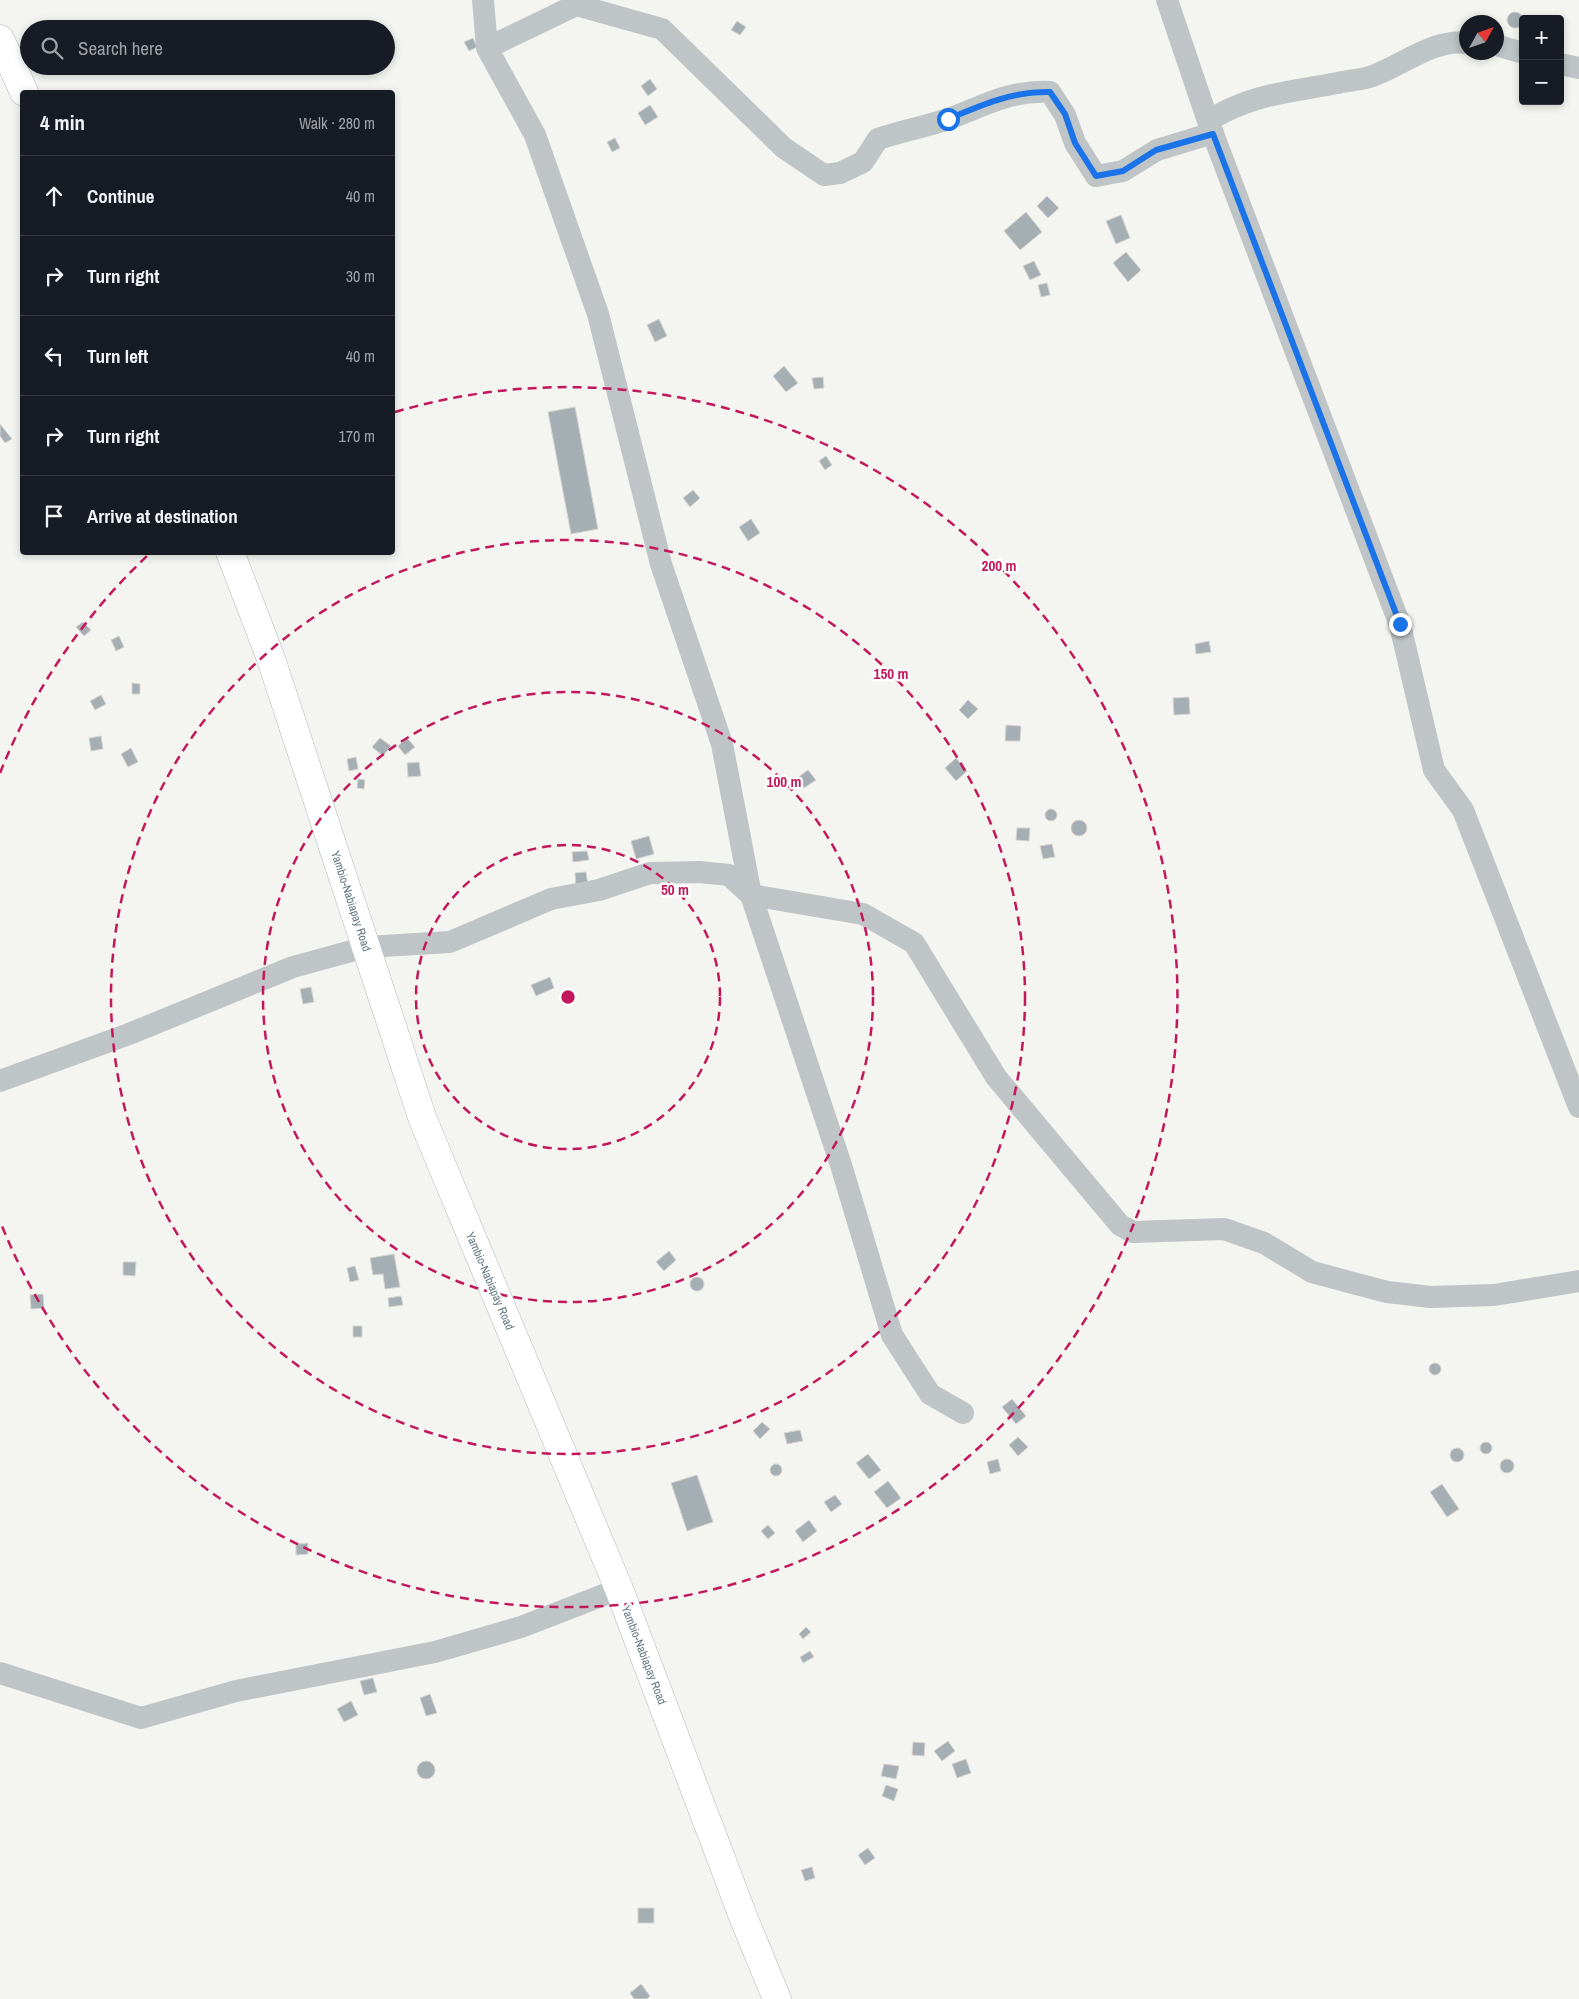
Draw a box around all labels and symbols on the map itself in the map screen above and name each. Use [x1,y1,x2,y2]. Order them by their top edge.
north arrow [1459,15,1504,60]
route start [937,108,960,131]
text: 200 m [982,555,1016,576]
route end [1389,613,1412,636]
text: 150 m [874,663,908,684]
text: 100 m [767,771,801,792]
street label: Yambio-Nabiapay Road [327,849,375,953]
text: 50 m [661,879,689,900]
centre of rings [559,988,577,1006]
street label: Yambio-Nabiapay Road [462,1230,518,1332]
street label: Yambio-Nabiapay Road [618,1603,670,1707]

